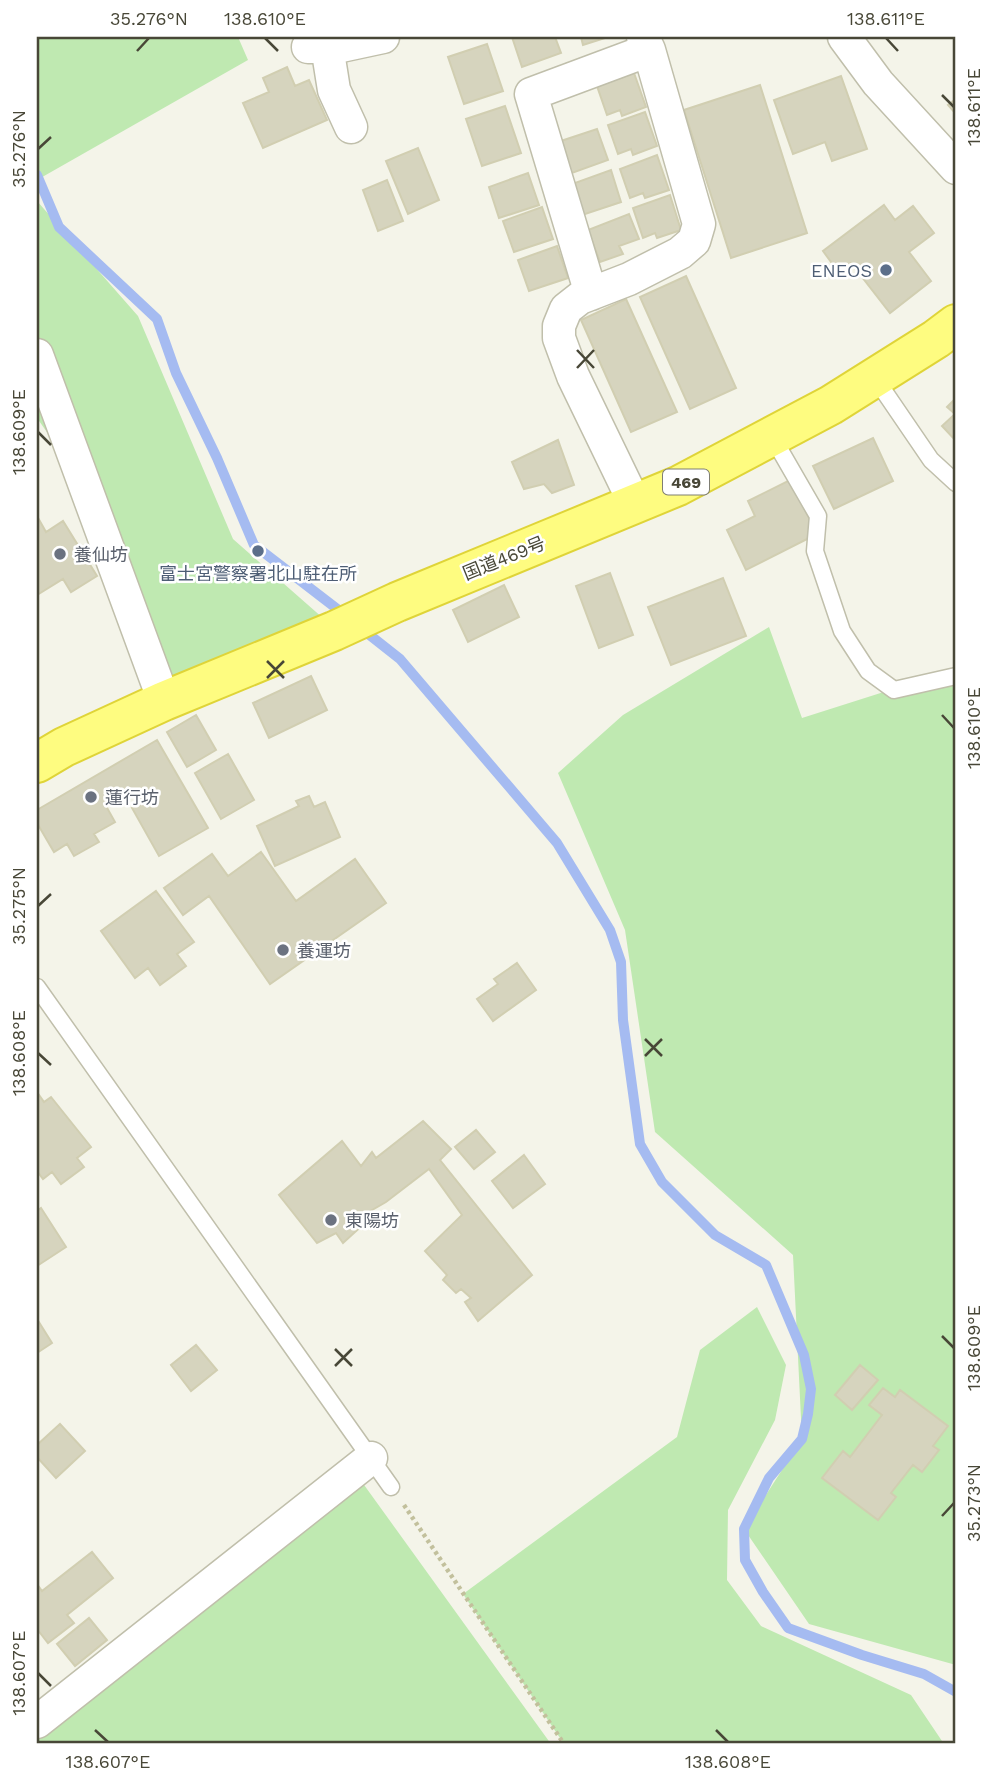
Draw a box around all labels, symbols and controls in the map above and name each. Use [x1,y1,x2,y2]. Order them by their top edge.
text: 35.276°N [110,8,188,29]
text: 138.610°E [224,8,306,29]
text: 138.611°E [847,8,925,29]
text: 138.611°E [963,68,984,146]
text: 35.276°N [8,110,29,188]
place label: ENEOS [811,260,872,281]
marker: ENEOS [878,262,894,278]
text: 138.609°E [8,389,29,475]
road number: 469 [663,470,709,495]
street label: 国道469号 [460,532,548,584]
marker: 富士宮警察署北山駐在所 [250,543,266,559]
place label: 養仙坊 [74,544,128,565]
marker: 養仙坊 [52,546,68,562]
place label: 富士宮警察署北山駐在所 [159,563,357,584]
text: 138.610°E [963,687,984,769]
place label: 蓮行坊 [105,787,159,808]
marker: 蓮行坊 [83,789,99,805]
text: 35.275°N [8,867,29,945]
place label: 養運坊 [297,940,351,961]
marker: 養運坊 [275,942,291,958]
text: 138.608°E [8,1010,29,1096]
place label: 東陽坊 [345,1210,399,1231]
marker: 東陽坊 [323,1212,339,1228]
text: 138.609°E [963,1305,984,1391]
text: 35.273°N [963,1464,984,1542]
text: 138.607°E [8,1631,29,1715]
text: 138.607°E [66,1751,150,1772]
text: 138.608°E [685,1751,771,1772]

